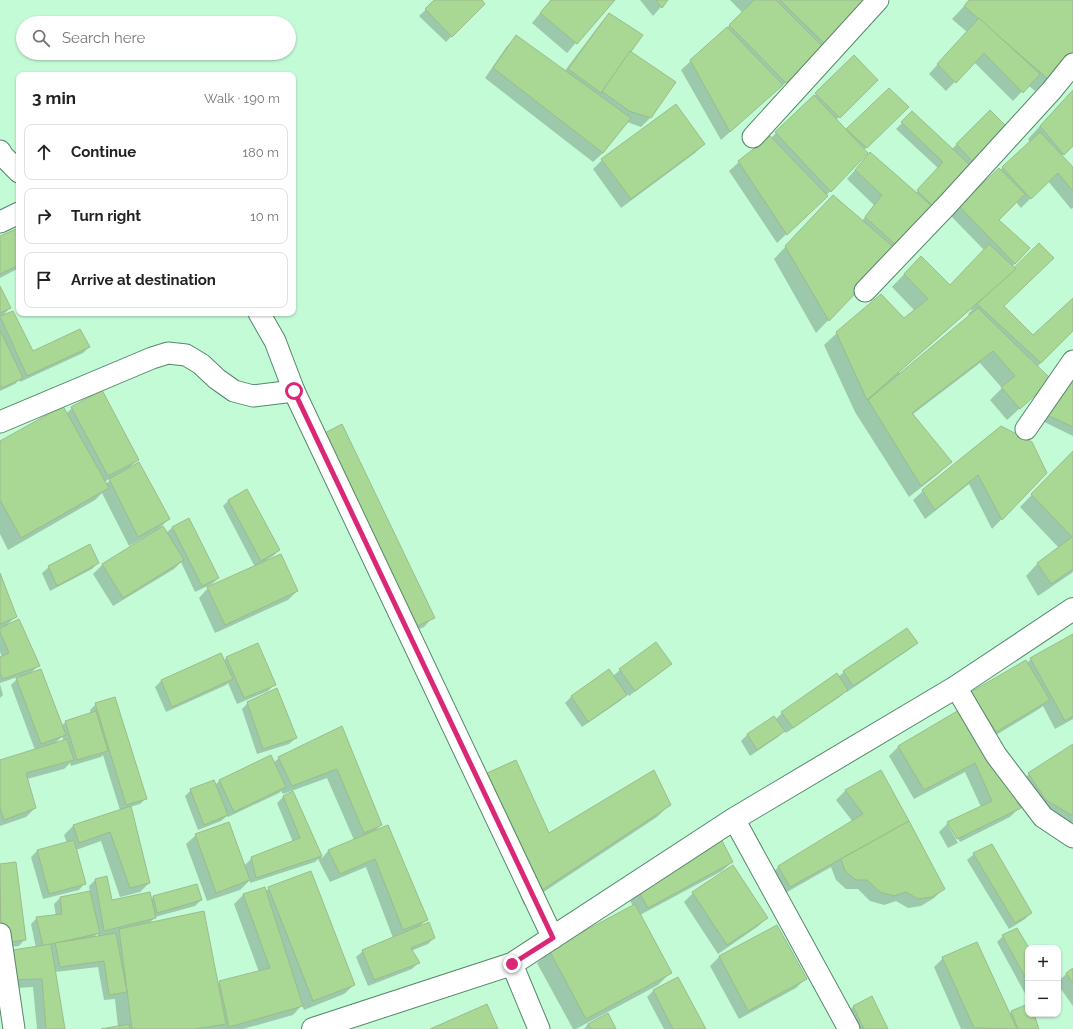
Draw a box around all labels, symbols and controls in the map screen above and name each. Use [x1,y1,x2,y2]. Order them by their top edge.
search box [16,16,296,60]
icon: search [30,27,52,49]
text: Search here [62,29,145,47]
text: 3 min [32,88,76,108]
text: Walk · 190 m [204,91,280,106]
icon: ahead [33,141,55,163]
text: Continue [71,143,136,161]
text: 180 m [243,145,279,160]
icon: right [33,205,55,227]
text: Turn right [71,207,141,225]
text: 10 m [250,209,279,224]
icon: arrive [33,269,55,291]
text: Arrive at destination [71,271,216,289]
route start [285,382,303,400]
map controls [1025,945,1061,1017]
button: + [1025,945,1061,981]
route end [503,955,521,973]
button: − [1025,981,1061,1017]

